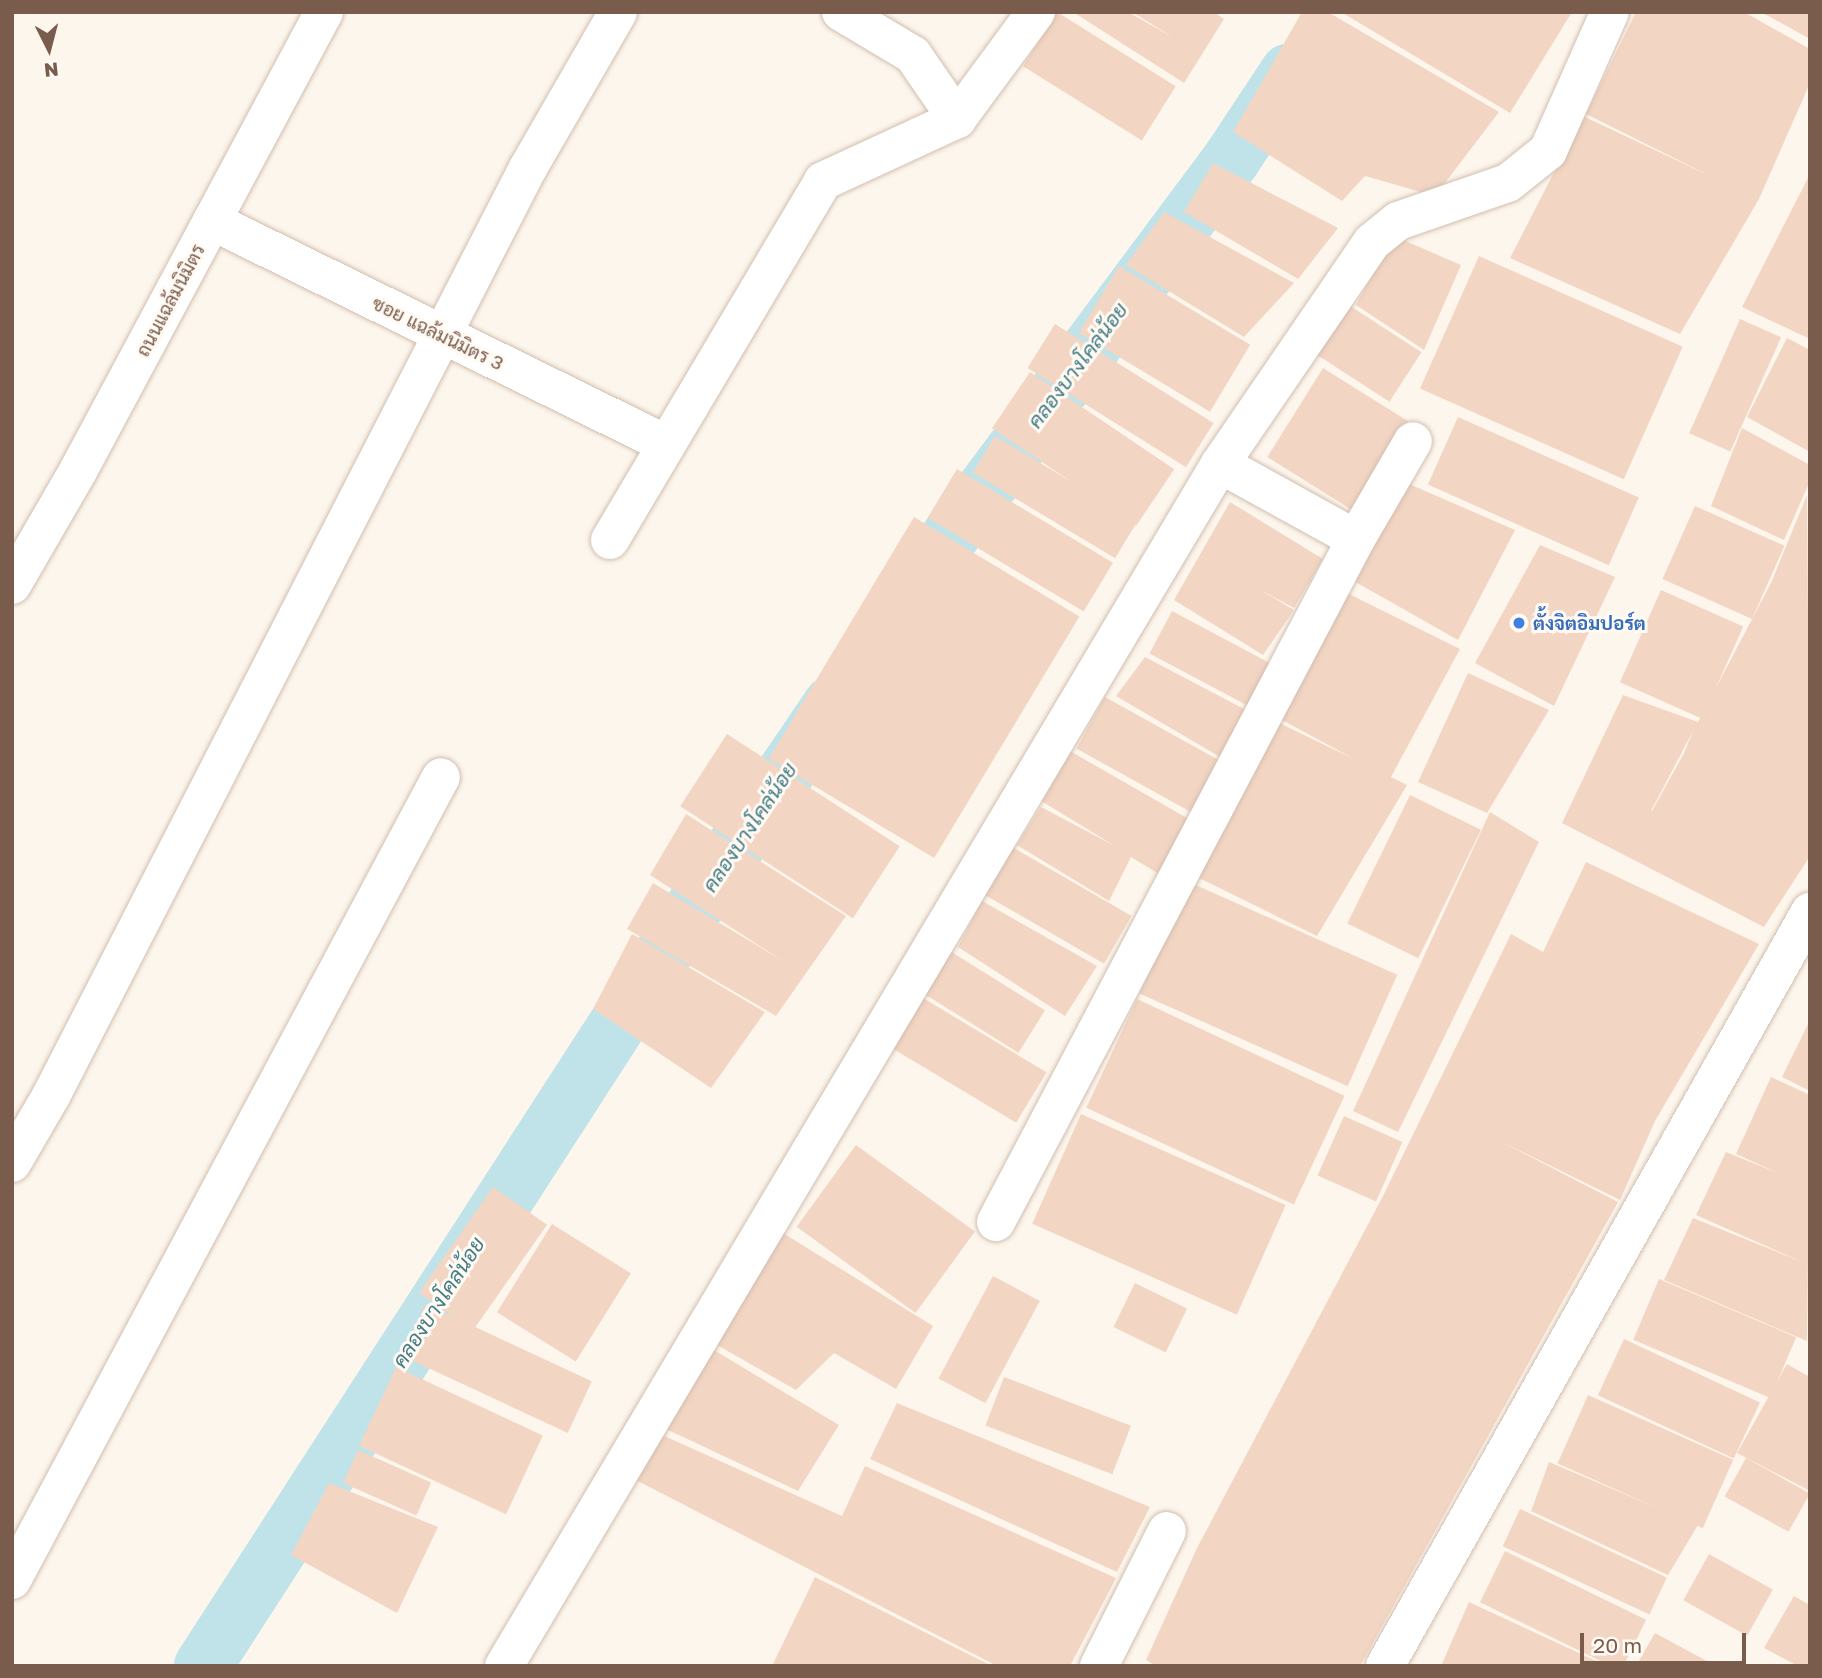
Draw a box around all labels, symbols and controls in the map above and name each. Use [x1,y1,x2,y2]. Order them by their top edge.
north arrow [14,14,84,84]
text: N [43,58,60,83]
street label: ถนนแฉล้มนิมิตร [131,240,209,360]
street label: ซอย แฉล้มนิมิตร 3 [369,291,507,375]
water label: คลองบางโคล่น้อย [1022,297,1132,433]
place label: ตั้งจิตอิมปอร์ต [1533,612,1646,634]
marker: ตั้งจิตอิมปอร์ต [1511,615,1527,631]
water label: คลองบางโคล่น้อย [696,758,802,896]
water label: คลองบางโคล่น้อย [386,1232,490,1372]
scale bar [1584,1618,1750,1662]
text: 20 m [1593,1632,1642,1658]

